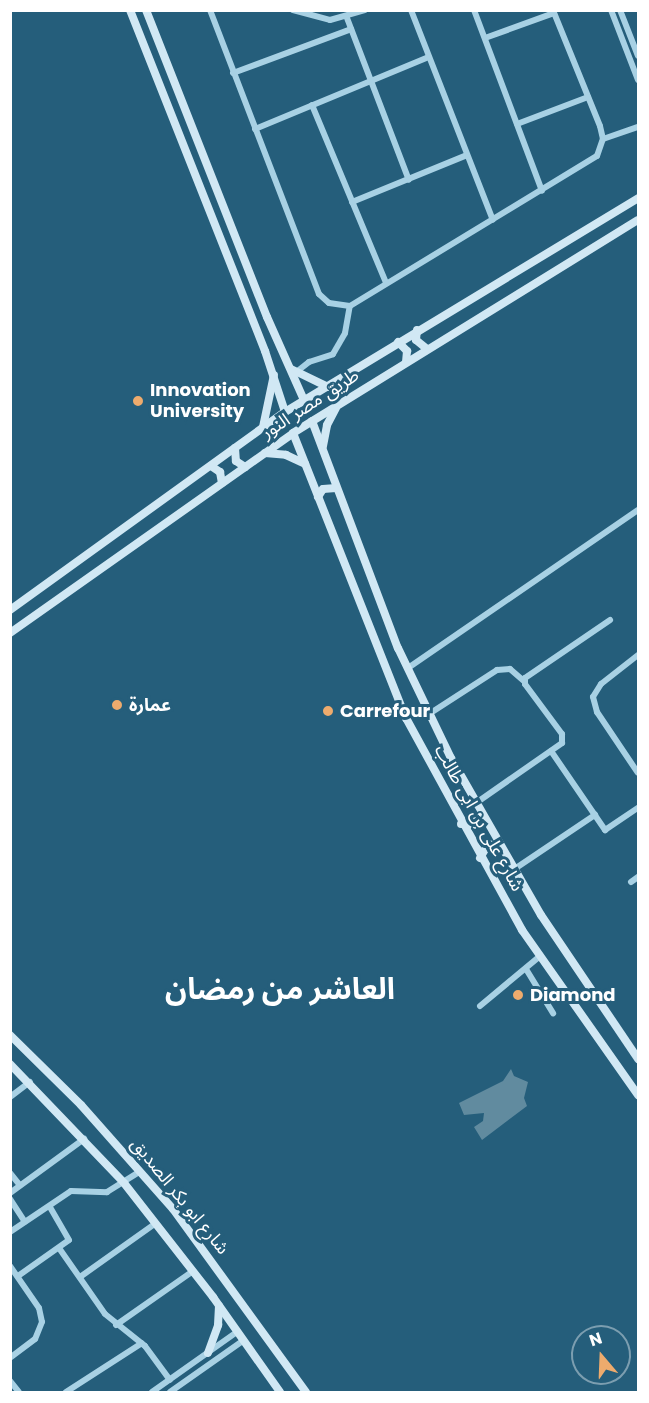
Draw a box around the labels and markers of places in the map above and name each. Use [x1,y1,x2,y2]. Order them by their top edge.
place label: Innovation University [150,380,251,422]
marker: Innovation University [131,394,145,408]
place label: عمارة [129,694,171,716]
marker: عمارة [110,698,124,712]
place label: Carrefour [340,700,430,722]
marker: Carrefour [321,704,335,718]
place label: Diamond [530,984,615,1006]
marker: Diamond [511,988,525,1002]

